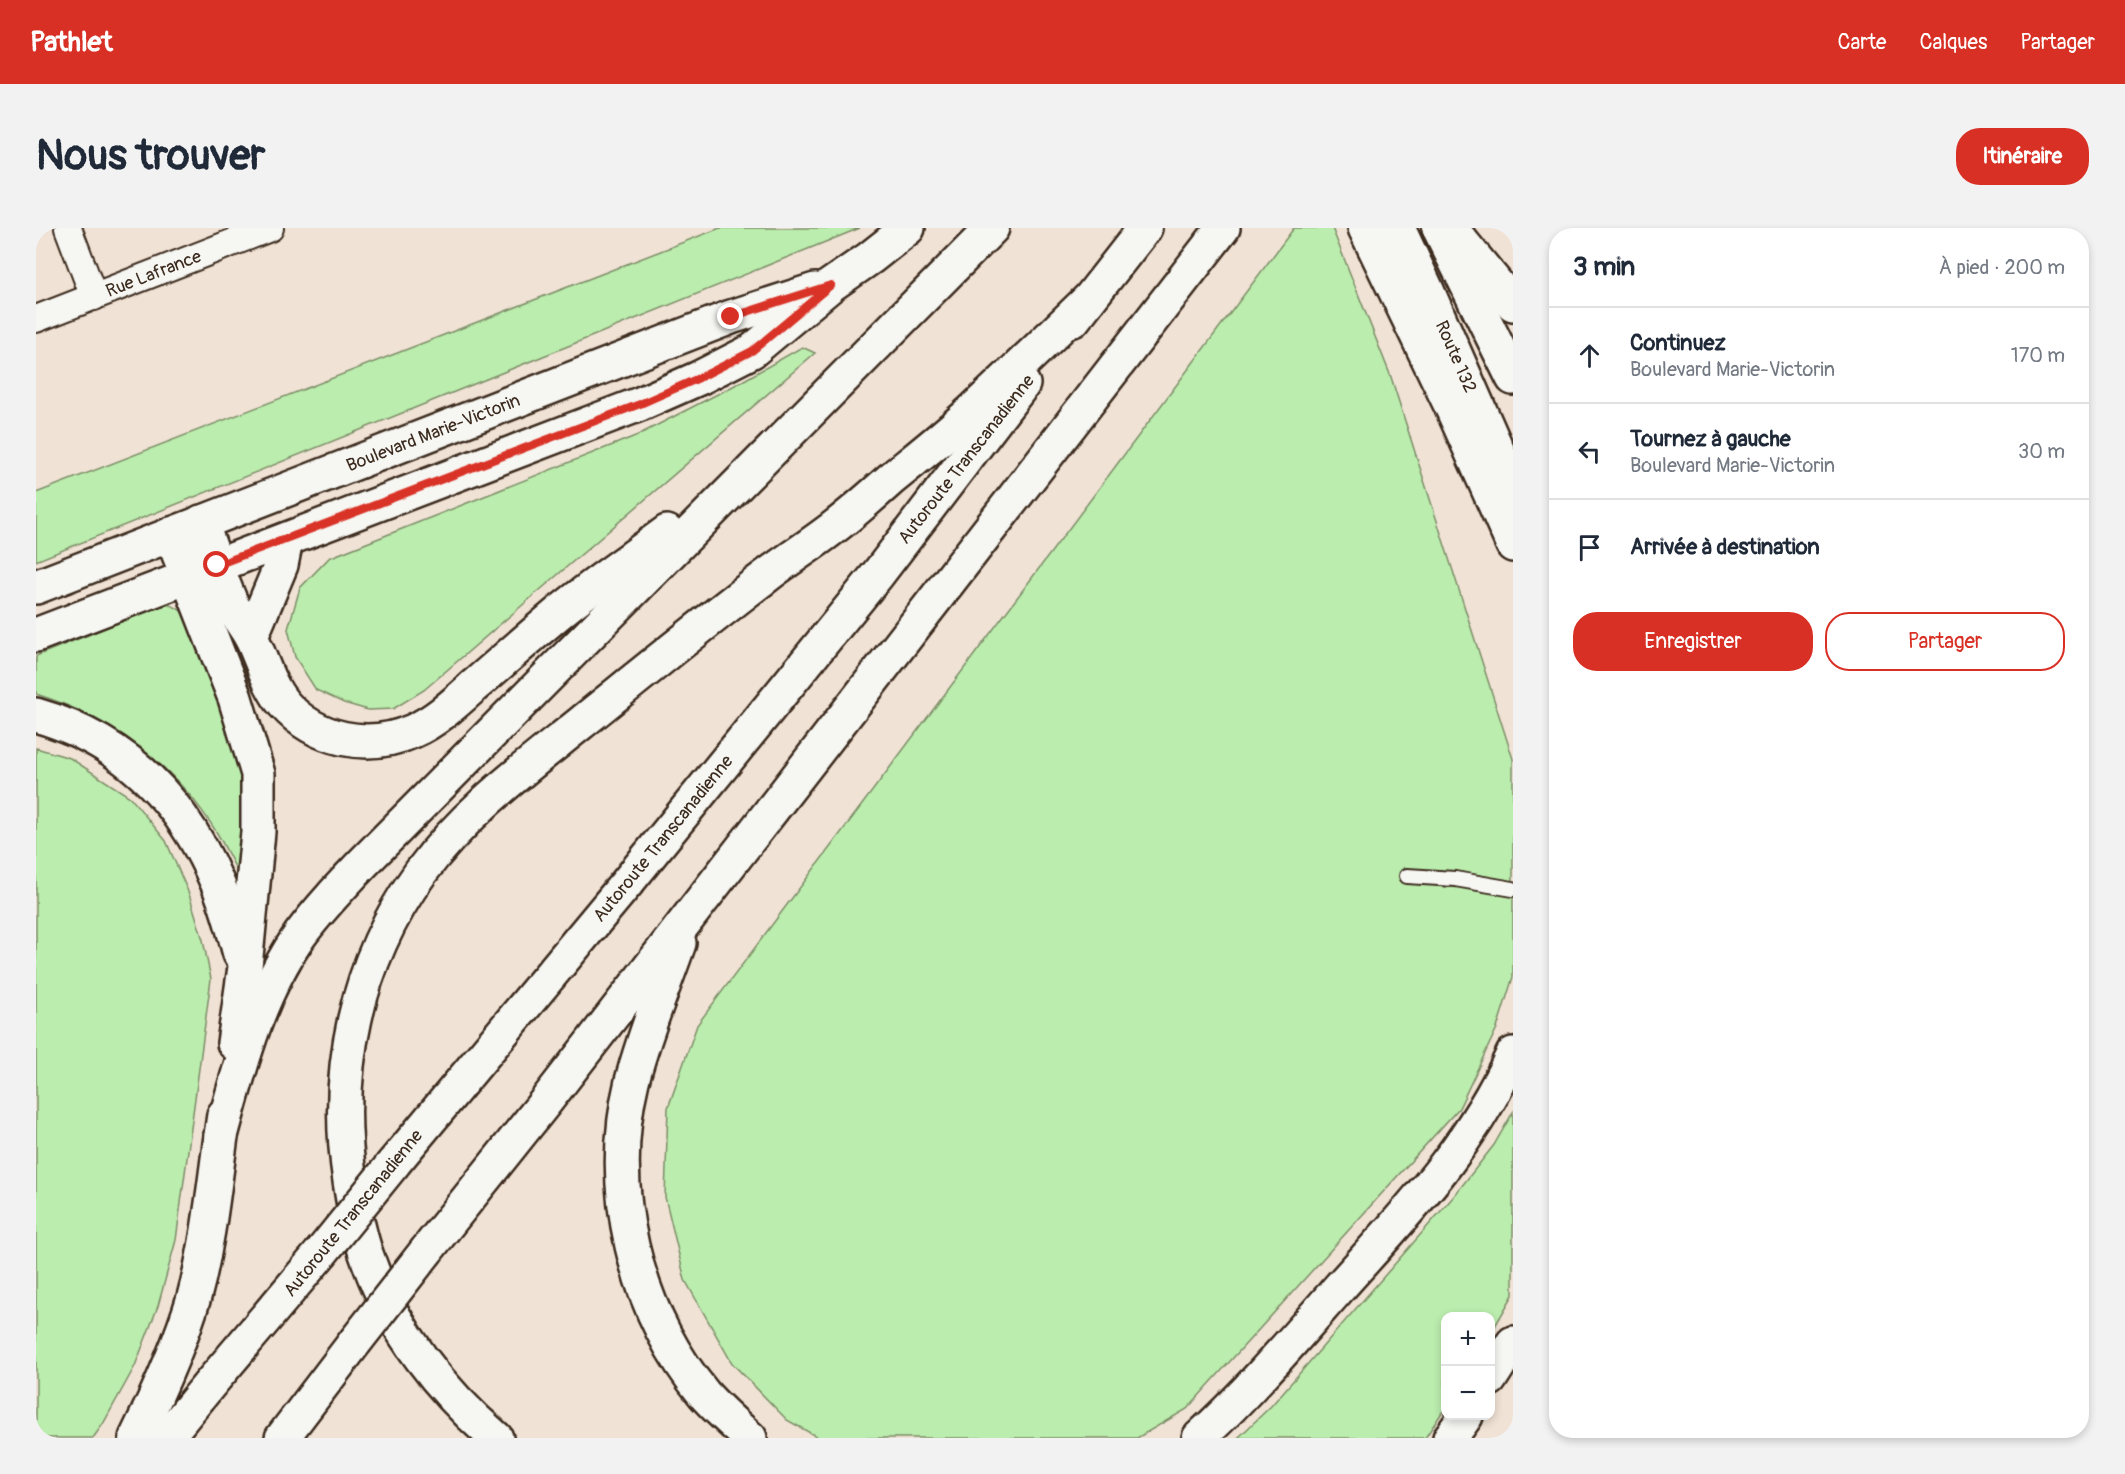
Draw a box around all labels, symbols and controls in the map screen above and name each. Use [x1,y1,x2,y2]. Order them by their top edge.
text: Pathlet [30,25,113,60]
text: Carte [1837,29,1886,56]
text: Calques [1919,29,1987,56]
text: Partager [2020,29,2095,56]
button: Itinéraire [1956,128,2089,185]
text: Nous trouver [36,130,265,182]
street label: Rue Lafrance [103,245,205,303]
text: 3 min [1573,251,1635,283]
text: À pied · 200 m [1939,255,2065,280]
route end [717,303,743,329]
street label: Route 132 [1430,317,1482,396]
text: Continuez [1630,329,1726,357]
icon: ahead [1573,339,1606,372]
text: 170 m [2011,343,2065,368]
text: Boulevard Marie-Victorin [1630,357,1835,382]
street label: Autoroute Transcanadienne [893,370,1040,549]
street label: Boulevard Marie-Victorin [343,389,524,477]
text: Tournez à gauche [1630,425,1791,453]
icon: left [1573,435,1606,468]
text: 30 m [2018,439,2065,464]
text: Boulevard Marie-Victorin [1630,453,1835,478]
icon: arrive [1573,531,1606,564]
text: Arrivée à destination [1630,533,1820,561]
route start [203,551,229,577]
button: Enregistrer [1573,612,1813,671]
button: Partager [1825,612,2065,671]
street label: Autoroute Transcanadienne [588,750,738,927]
street label: Autoroute Transcanadienne [279,1125,428,1302]
map controls [1441,1312,1495,1420]
button: + [1441,1312,1495,1366]
button: − [1441,1366,1495,1420]

